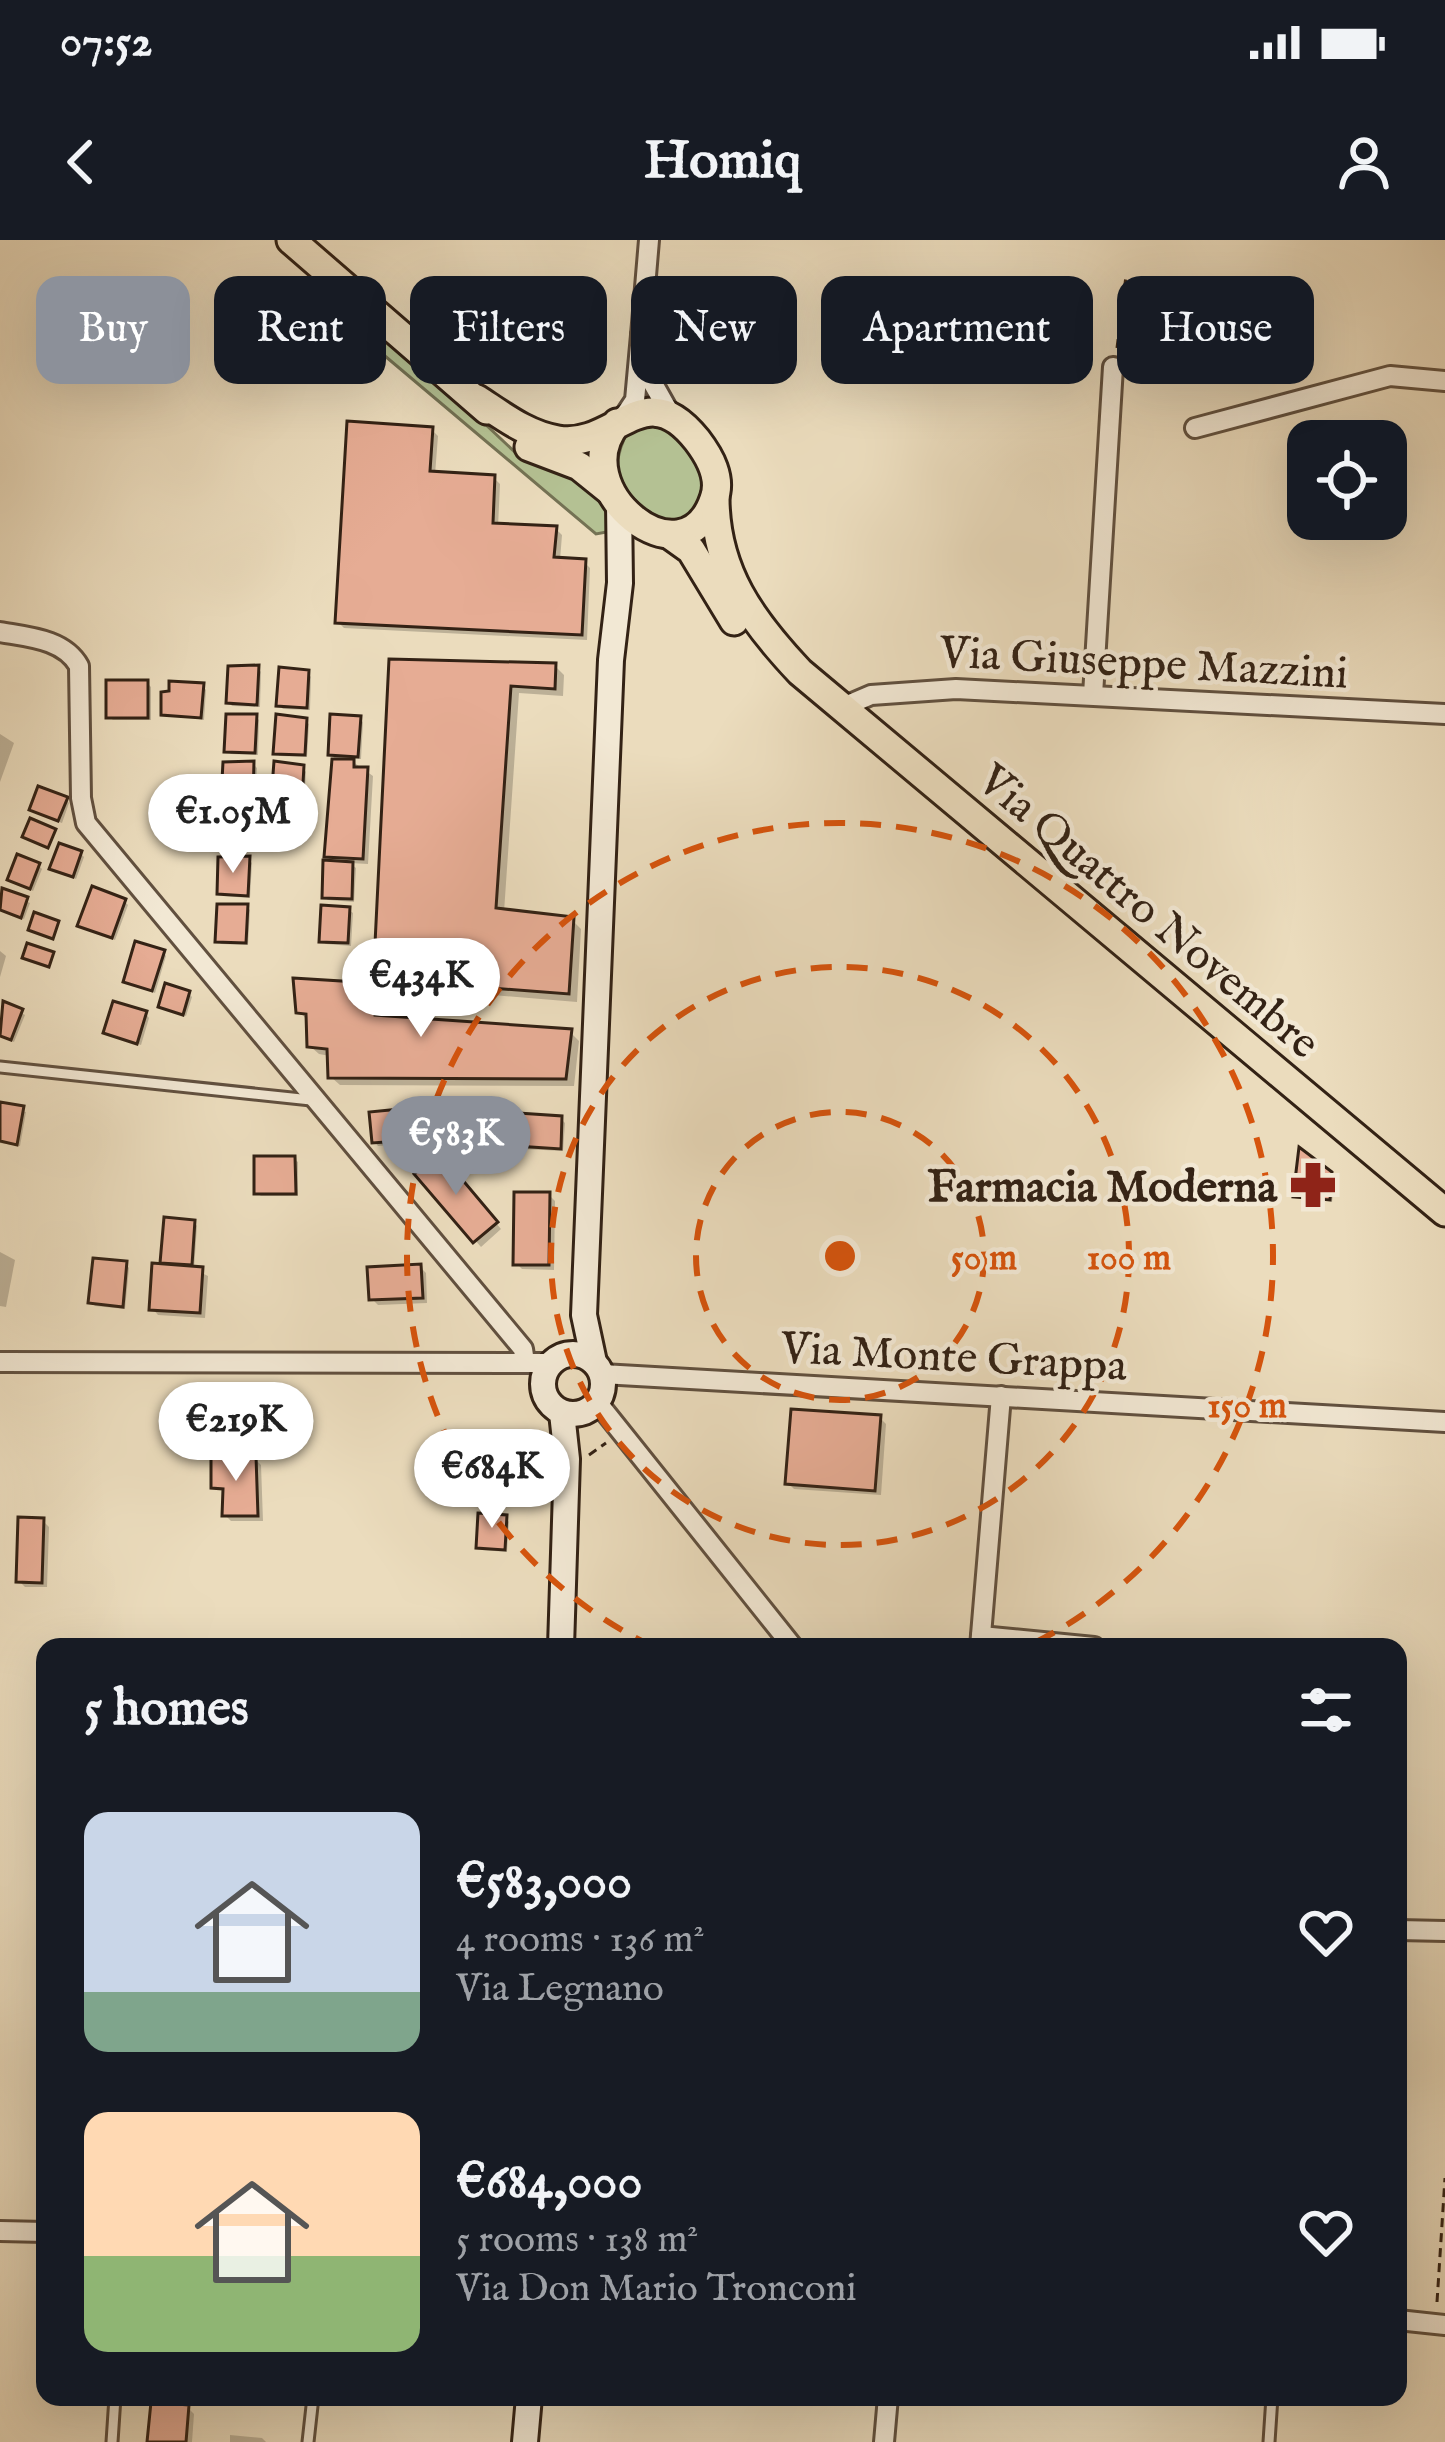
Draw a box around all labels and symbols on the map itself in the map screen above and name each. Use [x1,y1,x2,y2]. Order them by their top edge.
street label: Via Giuseppe Mazzini [937,625,1349,704]
street label: Via Quattro Novembre [964,752,1331,1073]
pin: €1.05M [135,774,331,876]
pin: €434K [337,938,505,1040]
pin: €583K [372,1096,540,1198]
place label: Farmacia Moderna [928,1160,1279,1217]
pharmacy icon: Farmacia Moderna [1288,1160,1338,1210]
centre of rings [819,1235,861,1277]
text: 50 m [951,1236,1017,1282]
text: 100 m [1087,1236,1171,1282]
street label: Via Monte Grappa [778,1321,1129,1396]
pin: €219K [152,1382,320,1484]
text: 150 m [1207,1384,1287,1430]
pin: €684K [408,1429,576,1531]

